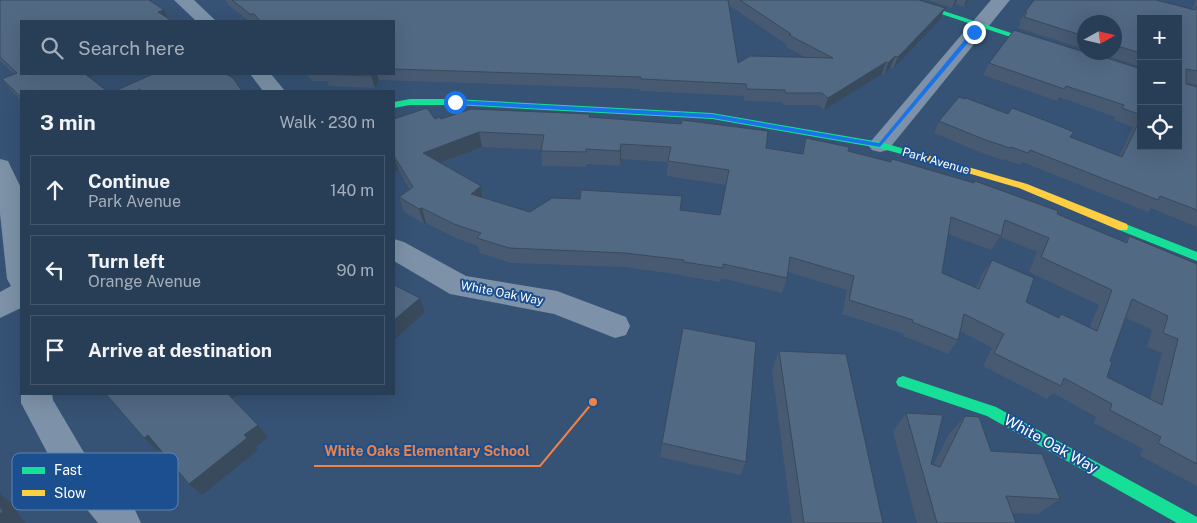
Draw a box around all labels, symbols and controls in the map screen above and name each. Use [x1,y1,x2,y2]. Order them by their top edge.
north arrow [1077,15,1122,60]
map controls [1137,15,1182,150]
button: + [1137,15,1182,60]
search box [20,20,395,75]
route end [963,21,986,44]
icon: search [38,34,66,62]
text: Search here [78,37,185,59]
button: − [1137,60,1182,105]
route start [444,91,467,114]
button: locate [1137,105,1182,150]
text: 3 min [40,110,96,135]
text: Walk · 230 m [279,113,375,132]
street label: Park Avenue [901,145,972,177]
text: Continue [88,170,170,192]
icon: ahead [41,176,69,204]
text: 140 m [330,181,374,200]
text: Park Avenue [88,192,181,211]
text: Turn left [88,250,165,272]
icon: left [41,256,69,284]
text: 90 m [337,261,374,280]
text: Orange Avenue [88,272,201,291]
street label: White Oak Way [459,278,545,308]
icon: arrive [41,336,69,364]
text: Arrive at destination [88,339,272,361]
street label: White Oak Way [1001,411,1101,476]
callout: White Oaks Elementary School [314,437,540,466]
text: White Oaks Elementary School [324,443,530,459]
legend [12,453,178,510]
text: Fast [54,462,82,478]
text: Slow [54,485,86,501]

